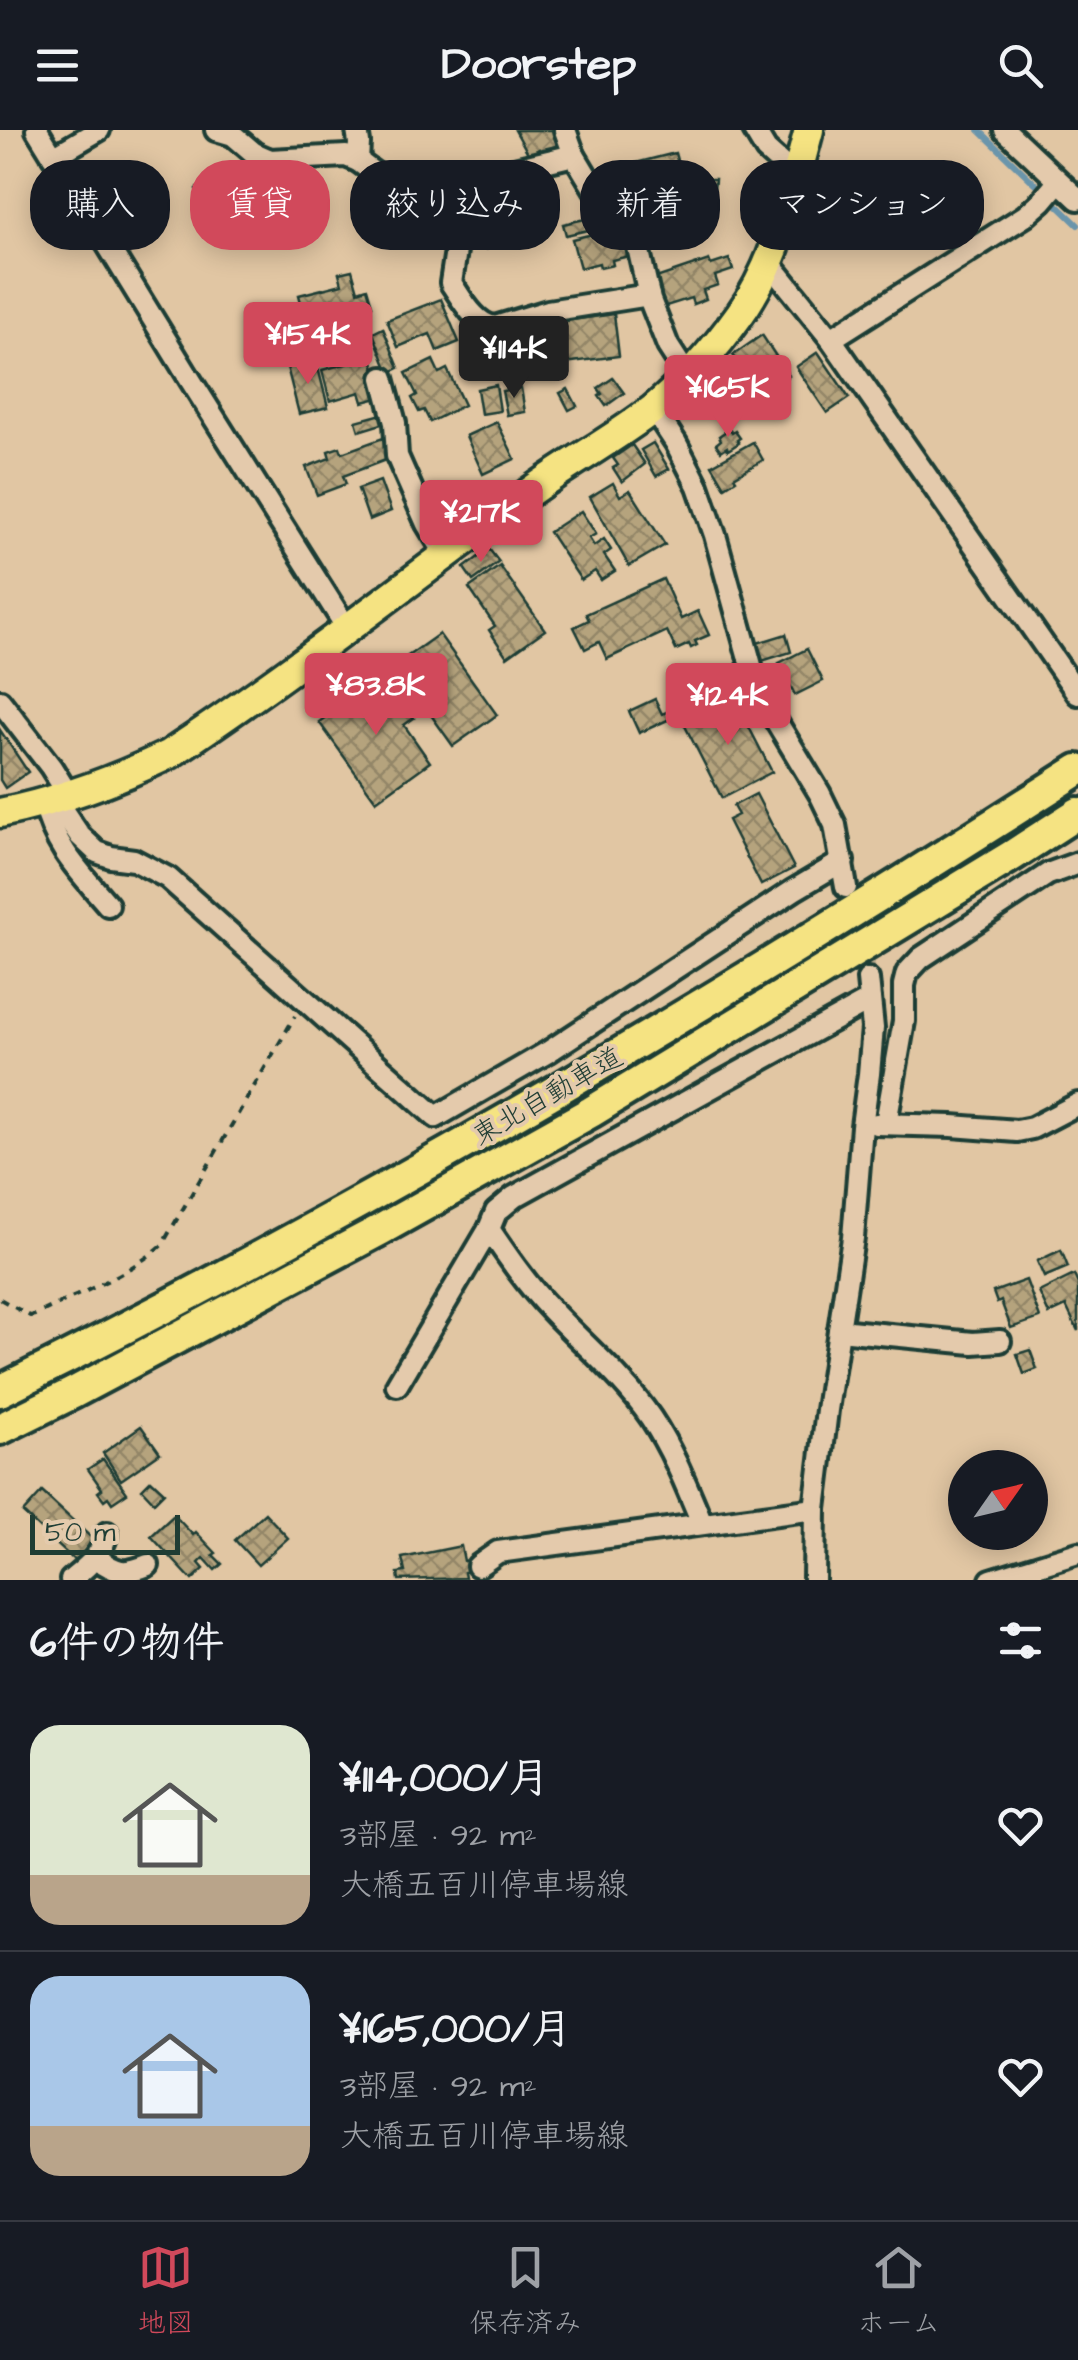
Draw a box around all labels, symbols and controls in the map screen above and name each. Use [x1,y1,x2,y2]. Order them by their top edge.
text: Doorstep [442,34,636,96]
icon: menu [30,38,85,93]
icon: search [993,38,1048,93]
chip: 購入 [30,160,170,250]
chip: 賃貸 [190,160,330,250]
chip: 絞り込み [350,160,560,250]
chip: 新着 [580,160,720,250]
chip: マンション [740,160,984,250]
pin: ¥154K [238,302,378,387]
text: ¥154K [266,312,351,357]
pin: ¥114K [444,316,584,401]
text: ¥114K [481,326,547,371]
pin: ¥165K [658,355,798,440]
text: ¥165K [686,365,770,410]
pin: ¥217K [411,480,551,565]
text: ¥217K [442,490,520,535]
pin: ¥83.8K [295,653,457,738]
text: ¥83.8K [327,663,425,708]
pin: ¥124K [658,663,798,748]
text: ¥124K [688,673,768,718]
street label: 東北自動車道 [465,1037,630,1155]
north arrow [948,1450,1048,1550]
map controls [948,1450,1048,1550]
scale bar [30,1510,180,1554]
text: 50 m [45,1513,116,1552]
icon: filters [993,1613,1048,1668]
text: 6件の物件 [30,1615,224,1673]
text: ¥114,000/月 [340,1750,550,1808]
icon: home [110,1765,230,1885]
icon: heart [993,1798,1048,1853]
text: 3部屋 · 92 m² [340,1813,537,1858]
text: 大橋五百川停車場線 [340,1863,628,1908]
text: ¥165,000/月 [340,2001,572,2059]
icon: home [110,2016,230,2136]
icon: heart [993,2049,1048,2104]
text: 3部屋 · 92 m² [340,2064,537,2109]
text: 大橋五百川停車場線 [340,2114,628,2159]
tab: 地図 [138,2240,194,2343]
tab: 保存済み [470,2240,582,2343]
tab: ホーム [857,2240,940,2343]

